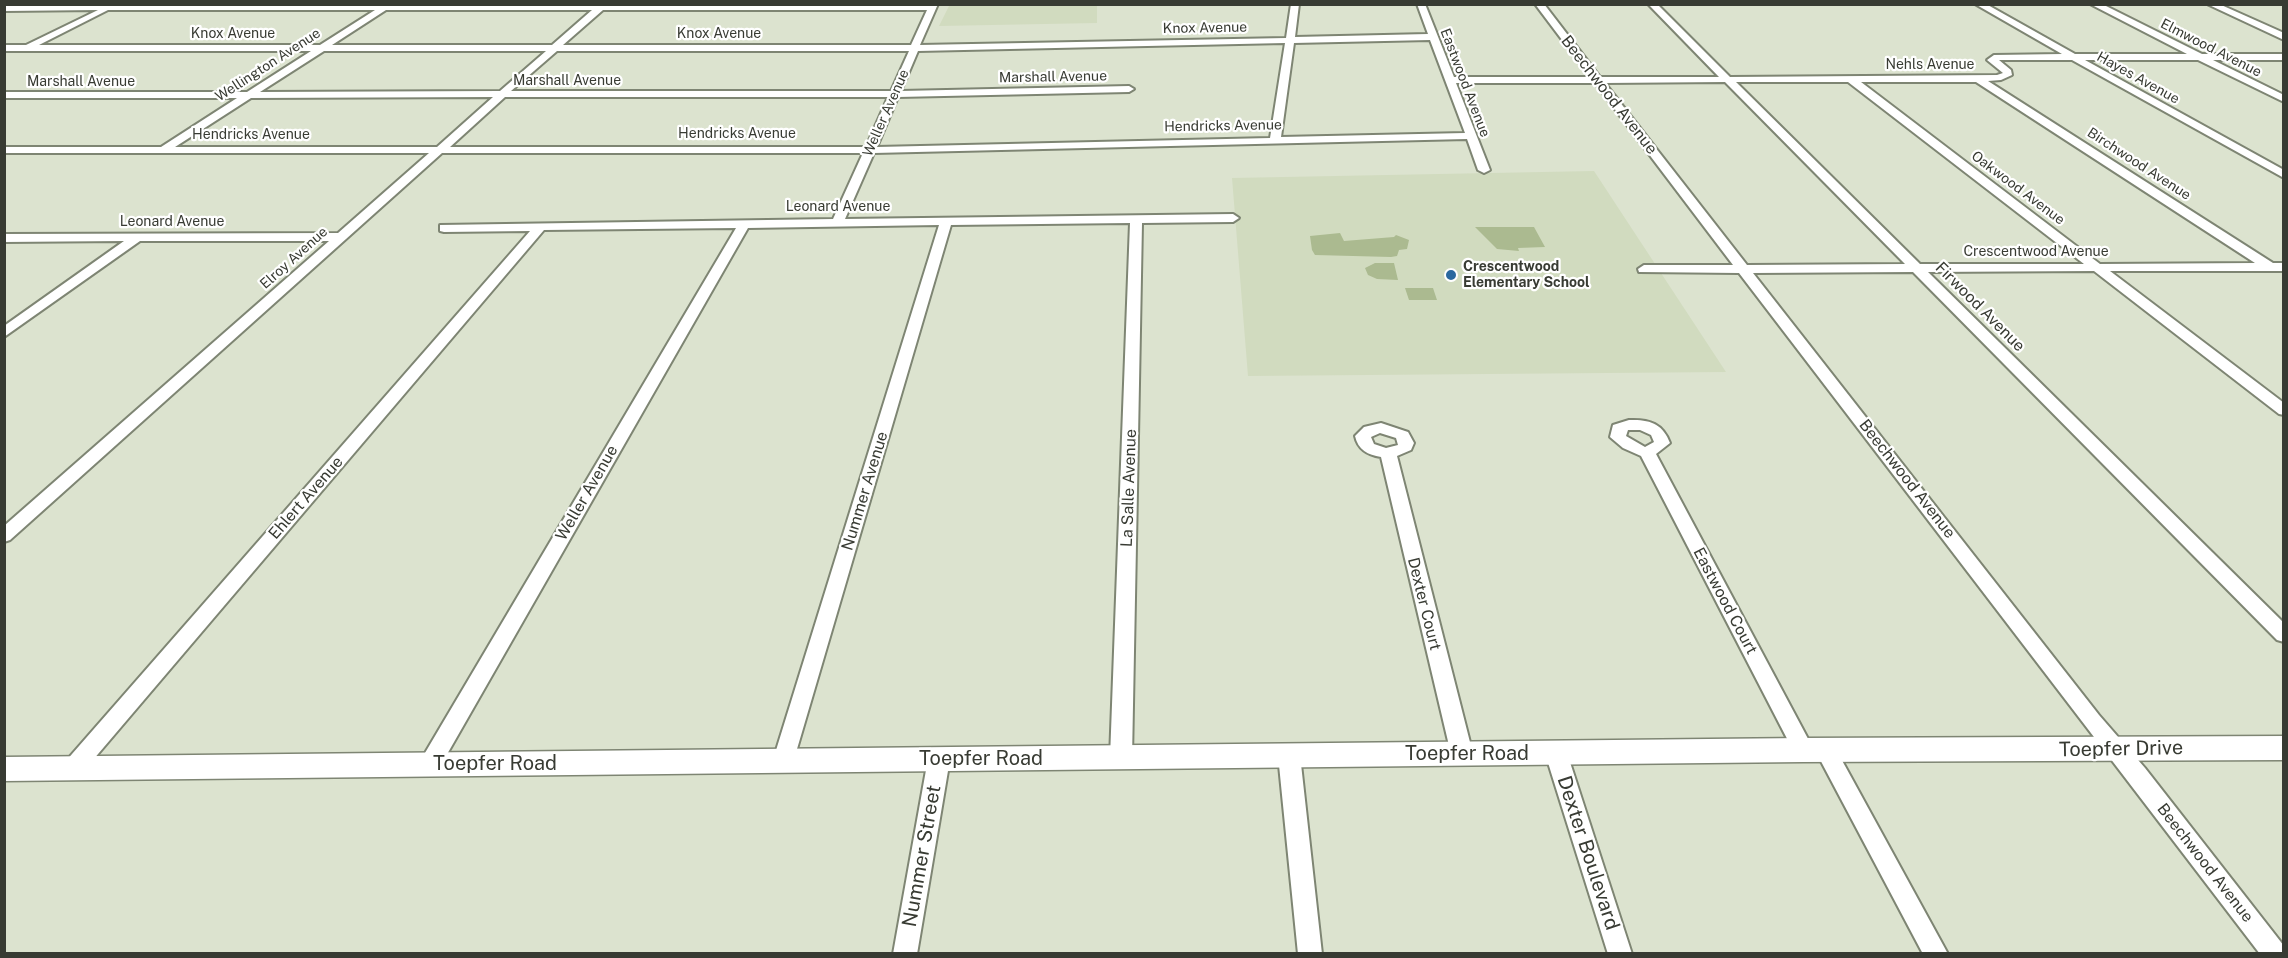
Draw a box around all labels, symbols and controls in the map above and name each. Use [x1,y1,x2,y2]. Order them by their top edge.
street label: Elmwood Avenue [2158,15,2264,81]
street label: Knox Avenue [1163,19,1247,37]
street label: Wellington Avenue [212,25,324,105]
street label: Knox Avenue [191,26,275,42]
street label: Knox Avenue [677,26,761,42]
street label: Eastwood Avenue [1437,26,1493,140]
street label: Beechwood Avenue [1557,32,1661,158]
street label: Hayes Avenue [2094,48,2182,108]
street label: Nehls Avenue [1885,57,1975,73]
street label: Weller Avenue [859,67,913,159]
street label: Marshall Avenue [999,68,1107,86]
street label: Marshall Avenue [513,73,621,89]
street label: Marshall Avenue [27,74,135,90]
street label: Hendricks Avenue [1164,117,1282,135]
street label: Birchwood Avenue [2084,124,2194,204]
street label: Hendricks Avenue [678,126,796,142]
street label: Hendricks Avenue [192,127,310,143]
street label: Oakwood Avenue [1968,147,2068,229]
street label: Leonard Avenue [786,199,890,215]
street label: Leonard Avenue [120,214,224,230]
street label: Elroy Avenue [257,223,331,293]
street label: Crescentwood Avenue [1963,244,2109,260]
street label: Firwood Avenue [1931,258,2029,356]
place label: Crescentwood Elementary School [1463,259,1590,292]
marker: Crescentwood Elementary School [1444,268,1458,282]
street label: Beechwood Avenue [1855,416,1959,542]
street label: Nummer Avenue [838,429,892,553]
street label: La Salle Avenue [1117,429,1141,547]
street label: Weller Avenue [552,442,622,544]
street label: Ehlert Avenue [265,453,347,543]
street label: Eastwood Court [1689,544,1761,658]
street label: Dexter Court [1403,556,1445,652]
street label: Toepfer Drive [2059,736,2183,762]
street label: Toepfer Road [1405,742,1529,766]
street label: Toepfer Road [919,747,1043,771]
street label: Toepfer Road [433,752,557,776]
street label: Dexter Boulevard [1552,773,1624,933]
street label: Nummer Street [898,783,946,929]
street label: Beechwood Avenue [2153,800,2257,926]

